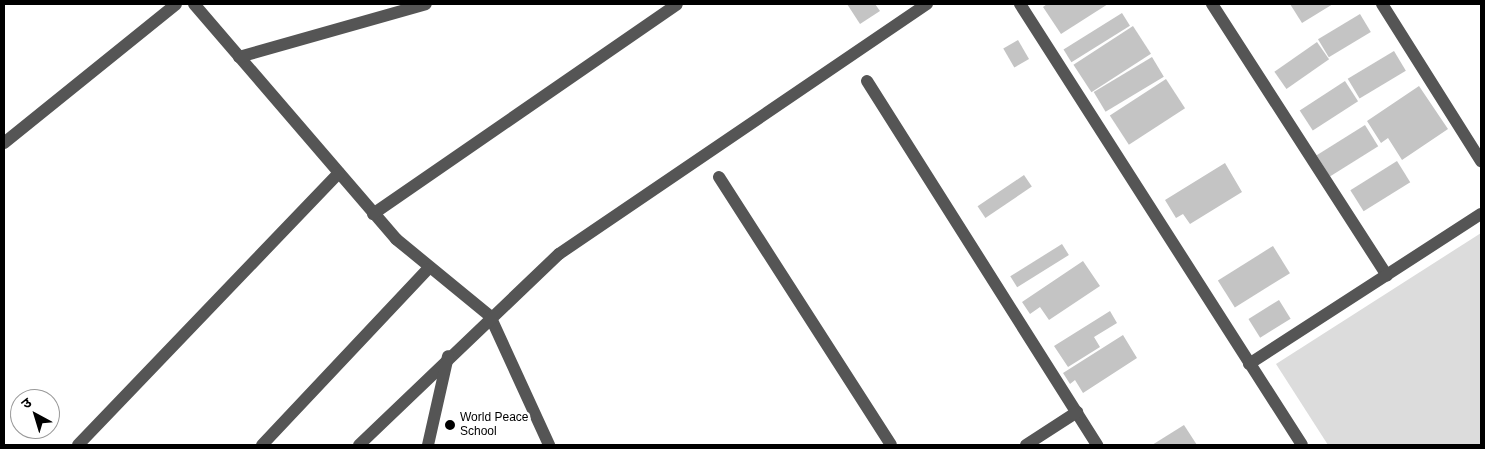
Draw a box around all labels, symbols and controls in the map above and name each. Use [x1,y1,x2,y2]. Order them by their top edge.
north arrow [10,389,60,439]
text: उ [18,394,34,412]
place label: World Peace School [460,411,528,439]
marker: World Peace School [444,419,456,431]

